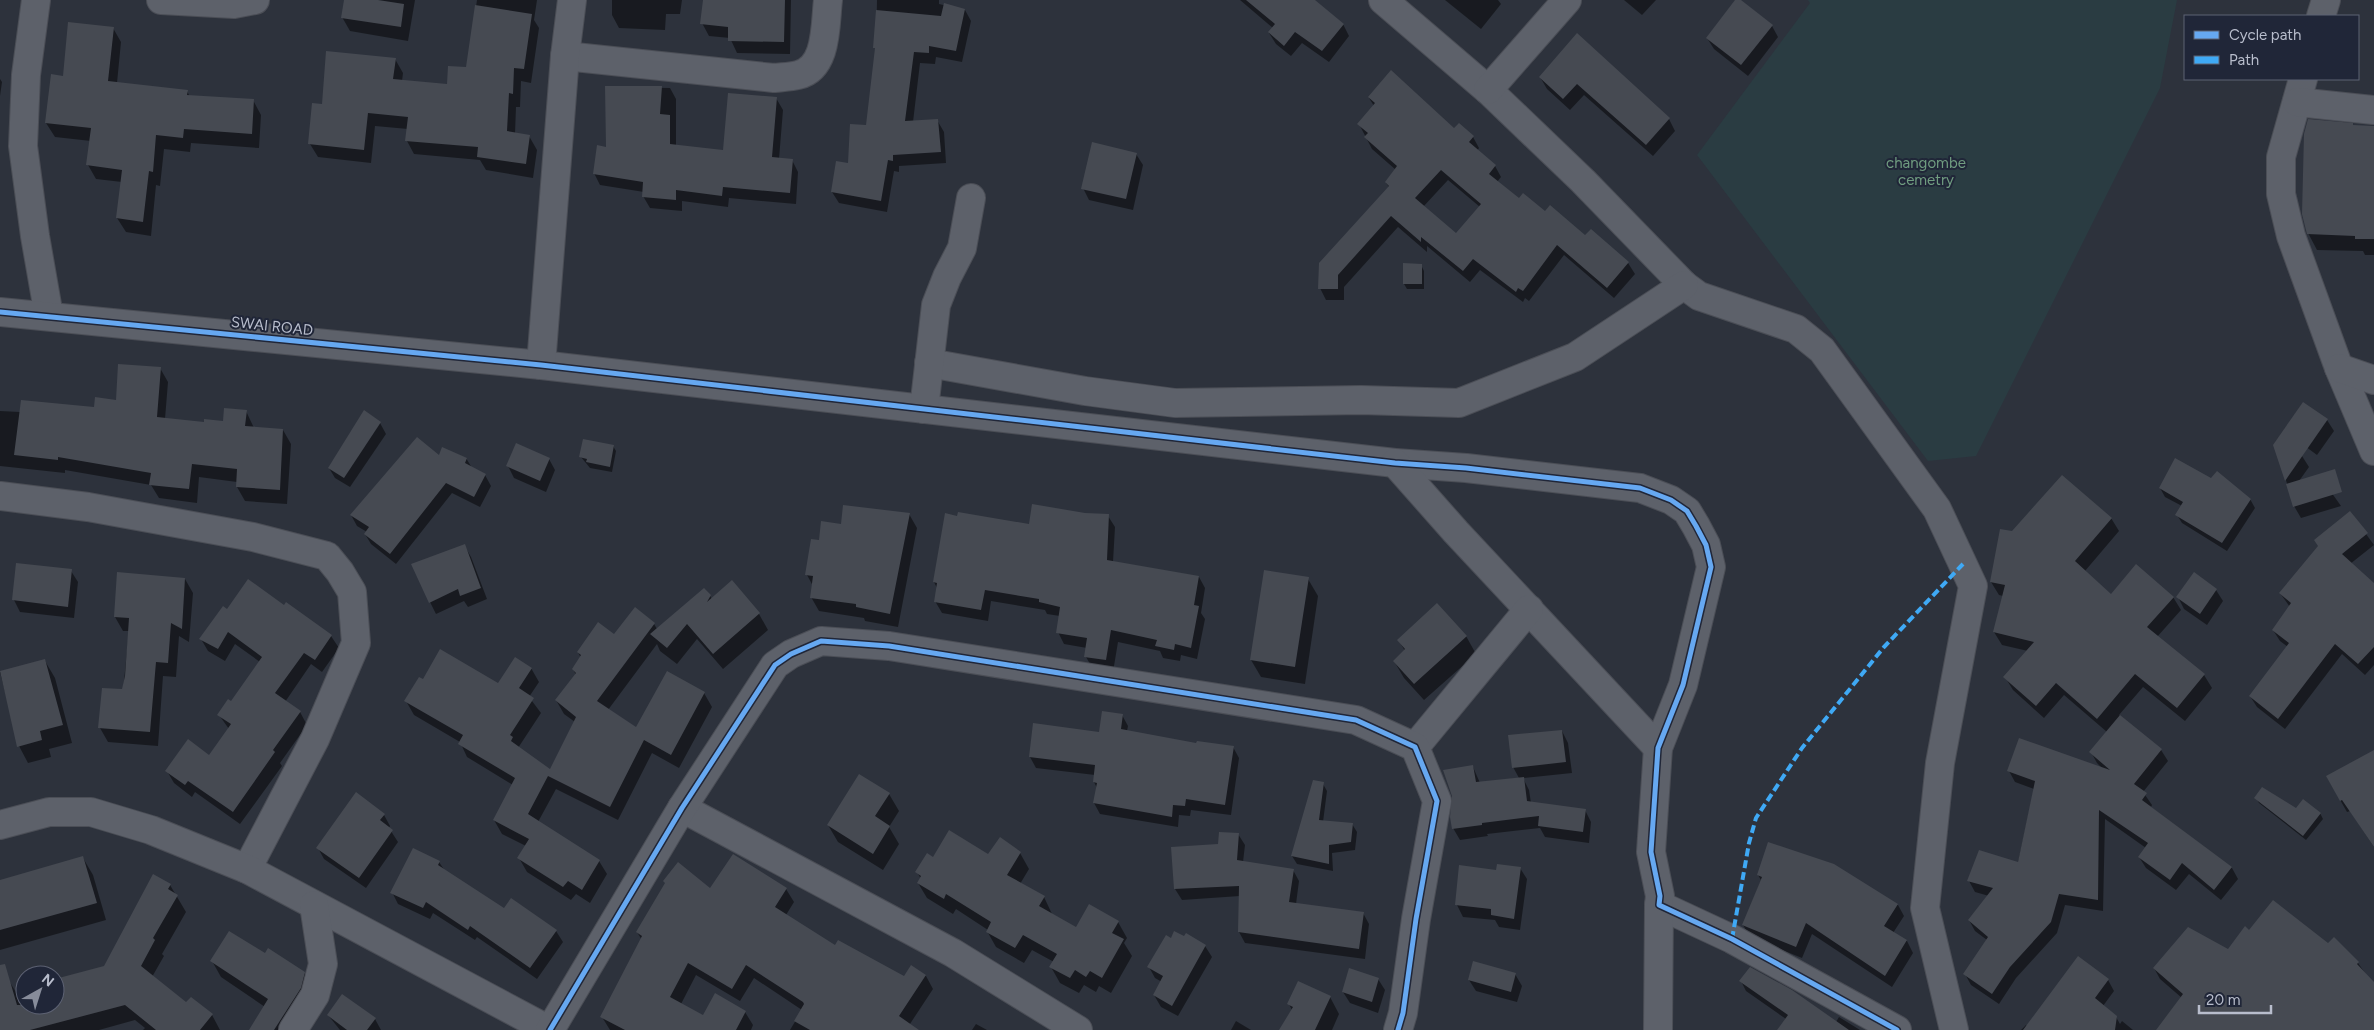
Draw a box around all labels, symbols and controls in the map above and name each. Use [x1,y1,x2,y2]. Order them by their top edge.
legend [2184,15,2359,80]
text: Cycle path [2229,26,2301,44]
text: Path [2229,51,2259,69]
park label: changombe cemetry [1886,154,1966,189]
street label: SWAI ROAD [230,313,314,339]
north arrow [15,965,65,1015]
text: N [38,970,57,990]
scale bar [2199,982,2272,1014]
text: 20 m [2206,991,2240,1009]

